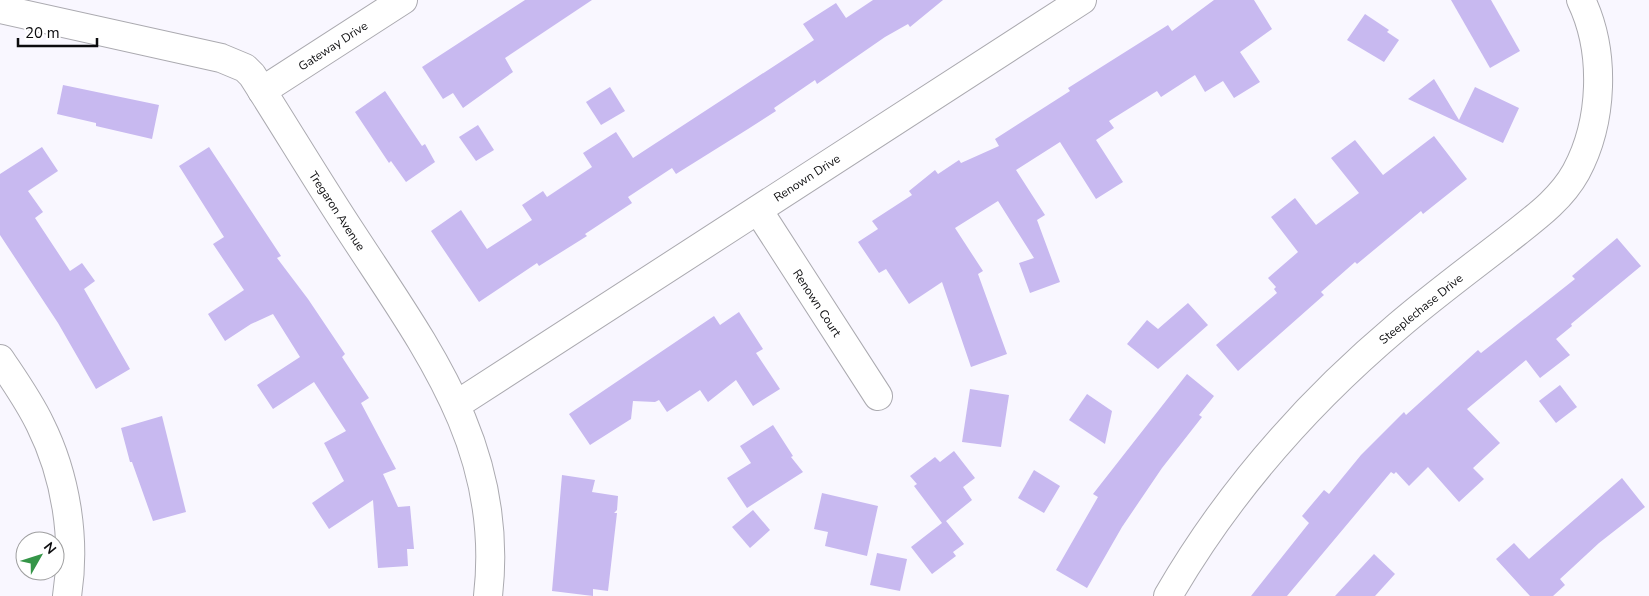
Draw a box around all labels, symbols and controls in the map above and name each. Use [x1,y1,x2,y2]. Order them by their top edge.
scale bar [18,15,96,47]
street label: Gateway Drive [295,18,371,74]
text: 20 m [25,23,60,43]
street label: Renown Drive [771,151,843,205]
street label: Tregaron Avenue [305,168,369,254]
street label: Renown Court [789,266,845,341]
street label: Steeplechase Drive [1376,270,1466,348]
north arrow [15,531,65,581]
text: N [39,538,60,558]

